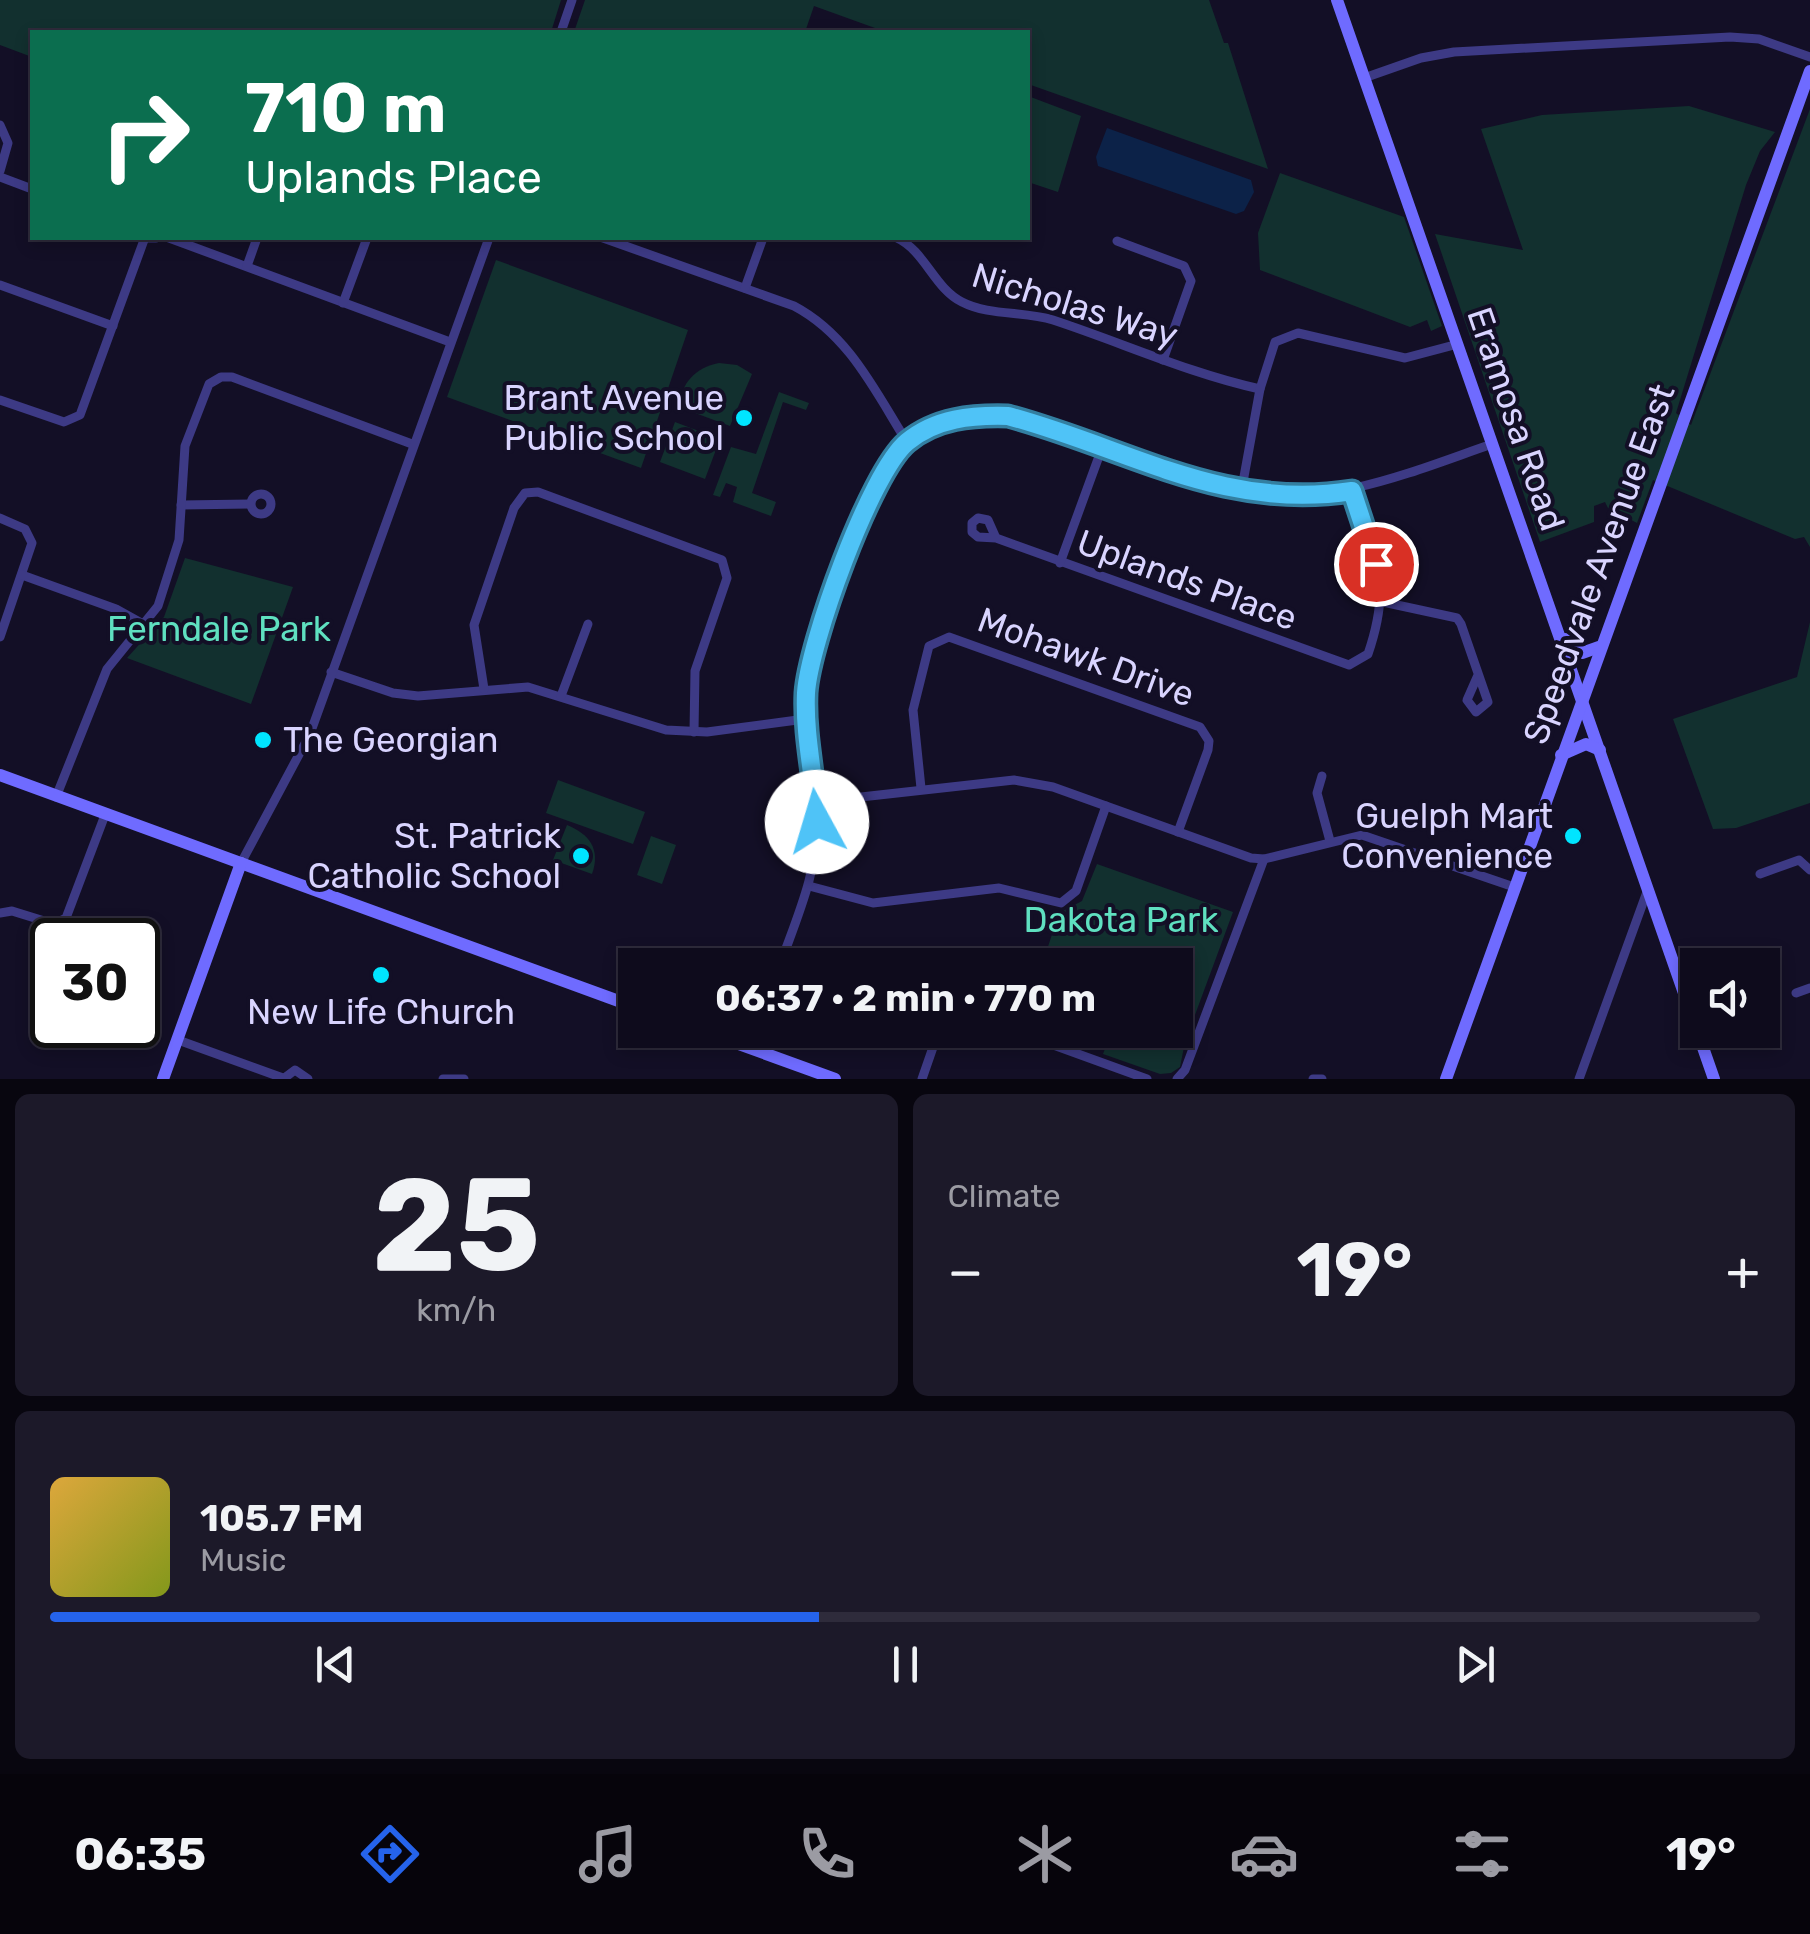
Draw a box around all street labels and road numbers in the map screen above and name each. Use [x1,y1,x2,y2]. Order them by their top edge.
street label: Nicholas Way [967,254,1183,356]
street label: Eramosa Road [1458,302,1574,536]
street label: Speedvale Avenue East [1514,378,1684,750]
street label: Uplands Place [1071,521,1303,639]
street label: Mohawk Drive [972,598,1200,716]

